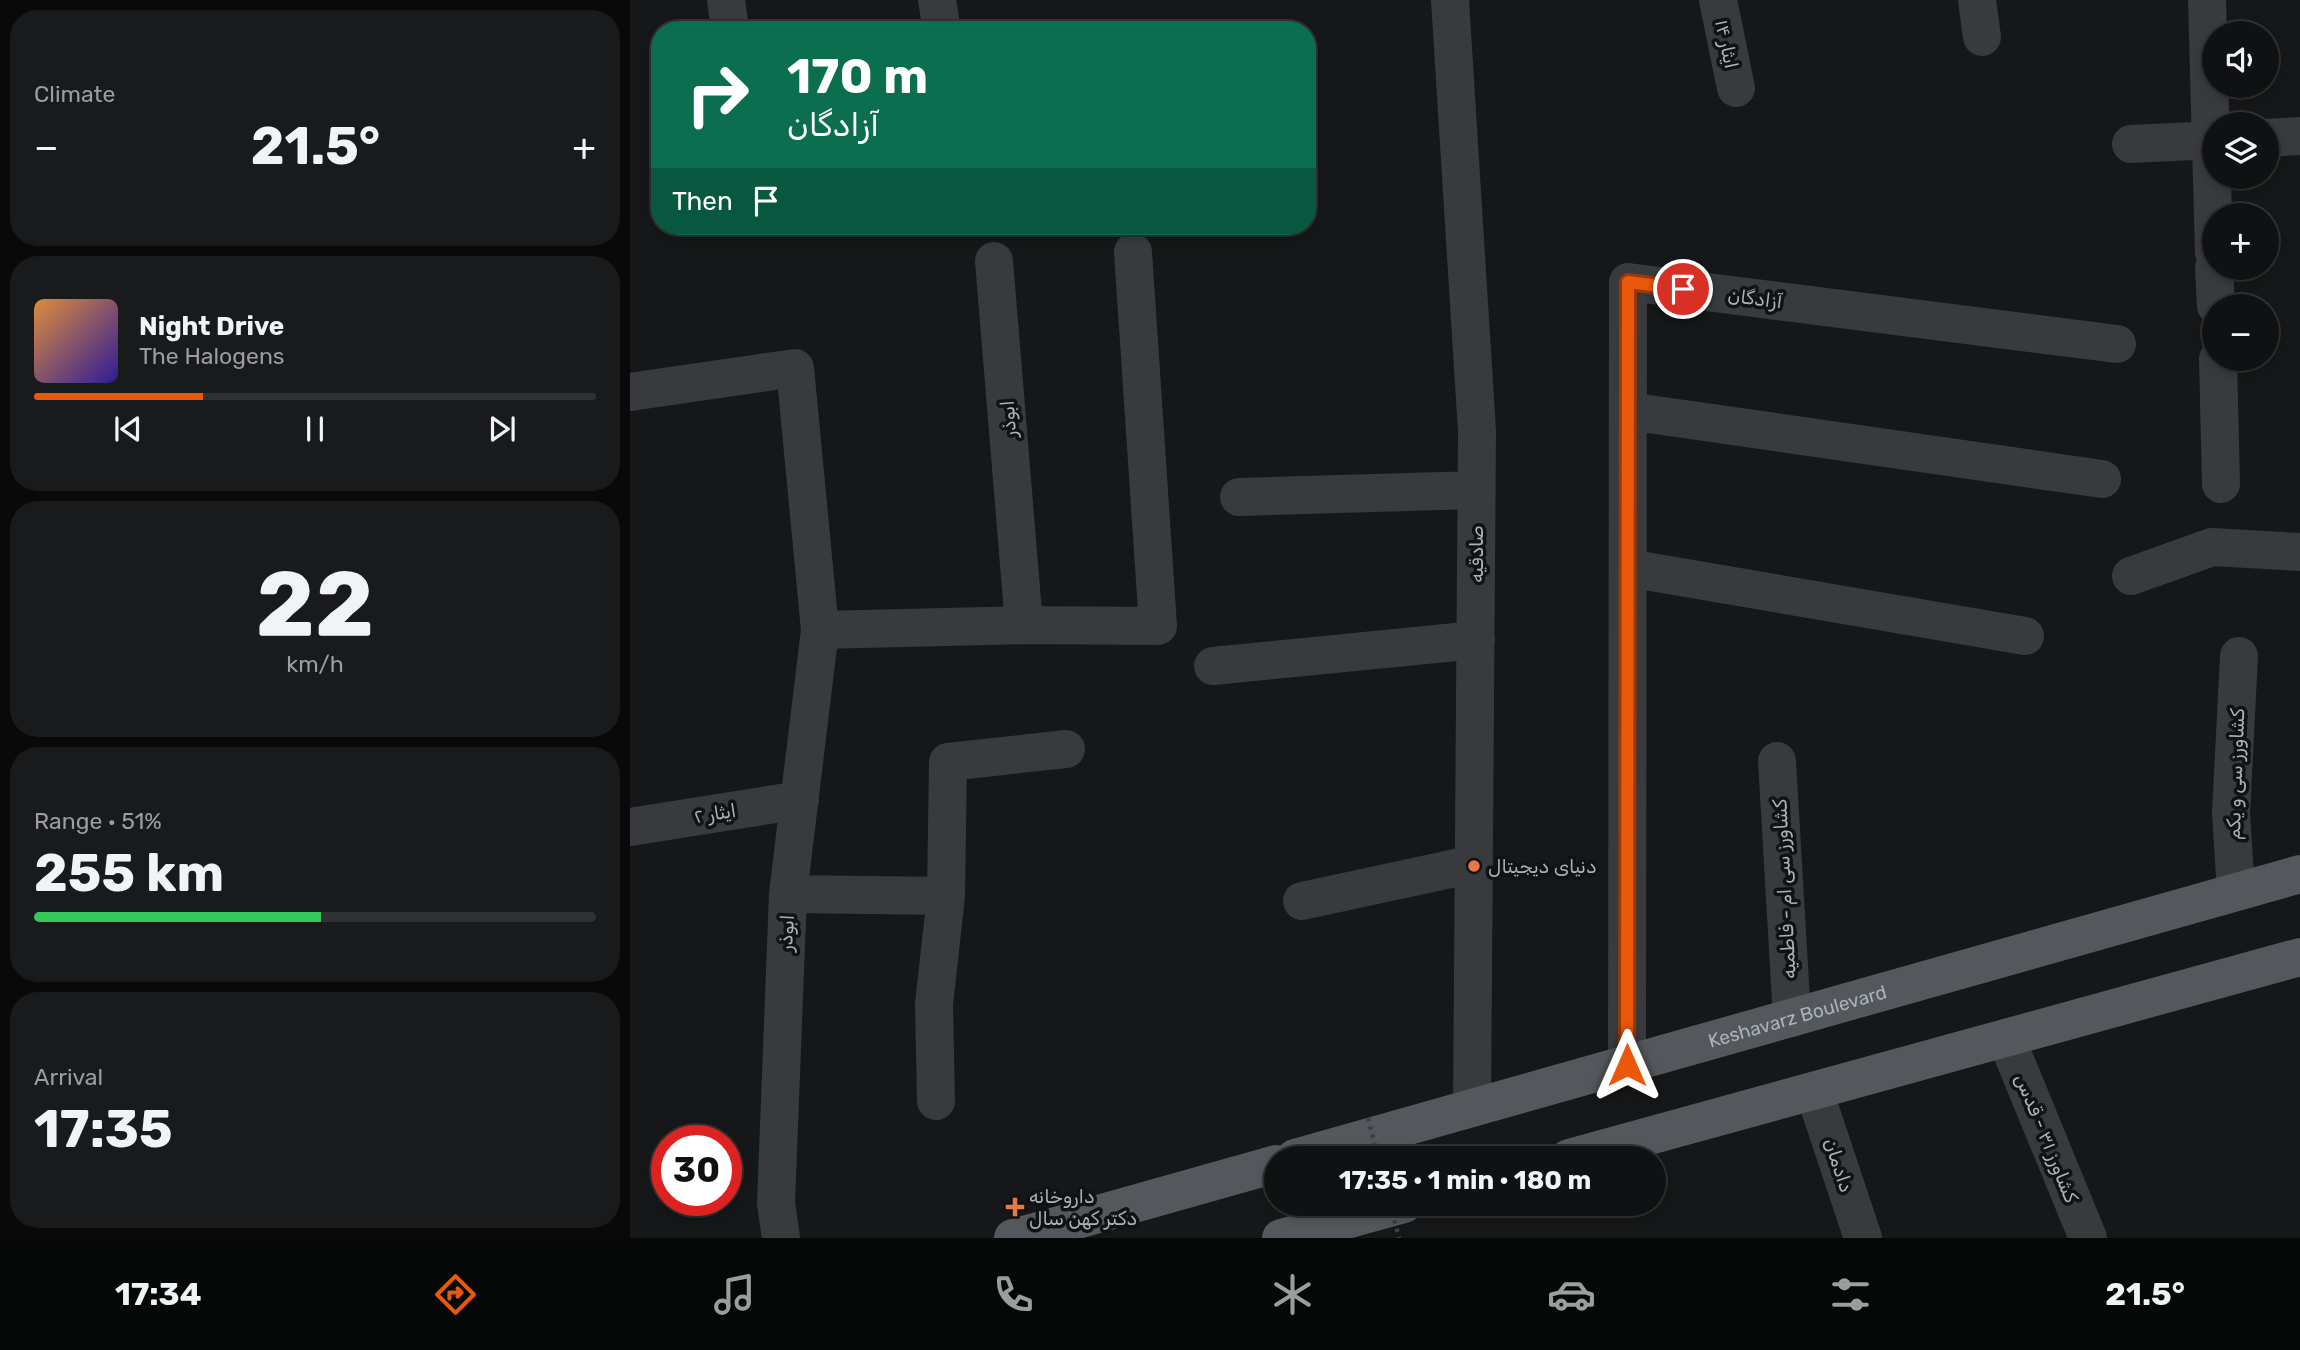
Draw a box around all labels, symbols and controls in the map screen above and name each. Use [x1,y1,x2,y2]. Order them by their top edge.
street label: ایثار ۱۴ [1710,17,1743,71]
map controls [2202,21,2279,371]
button: sound [2202,21,2279,98]
text: 170 m [787,47,928,105]
icon: right [672,49,763,140]
text: Climate [34,80,115,108]
text: آزادگان [787,106,879,144]
button: layers [2202,112,2279,189]
text: 21.5° [251,115,380,177]
text: − [34,124,59,170]
text: + [572,124,596,170]
icon: arrive [747,182,785,220]
text: Then [672,186,733,217]
button: + [2202,203,2279,280]
pin [1653,259,1713,319]
icon: arrive [1664,270,1702,308]
street label: آزادگان [1726,284,1784,313]
button: − [2202,294,2279,371]
text: Night Drive [139,311,284,342]
text: The Halogens [139,342,285,370]
street label: ابوذر [996,400,1021,439]
icon: previous [109,410,147,448]
icon: pause [296,410,334,448]
icon: next [483,410,521,448]
street label: صادقیه [1465,525,1488,583]
text: 22 [256,550,374,658]
text: km/h [286,650,344,678]
street label: كشاورز سی و يكم [2222,707,2250,840]
street label: کشاورز سی ام - فاطمیه [1768,798,1802,980]
street label: ایثار ۲ [692,799,738,828]
text: Range · 51% [34,807,162,835]
text: 255 km [34,842,224,904]
place label: دنیای دیجیتال [1488,855,1597,878]
marker: دنیای دیجیتال [1466,858,1482,874]
street label: ابوذر [774,914,799,953]
street label: Keshavarz Boulevard [1706,980,1889,1053]
position arrow [1590,1028,1664,1102]
text: Arrival [34,1063,103,1091]
street label: کشاورز ۳۱ - قدس [2010,1070,2083,1206]
text: 17:35 [34,1098,173,1160]
speed limit sign: 30 [651,1125,742,1216]
street label: دادمان [1819,1135,1858,1195]
text: 17:35 · 1 min · 180 m [1339,1165,1591,1196]
place label: داروخانه دکتر کهن سال [1029,1185,1137,1230]
marker: داروخانه دکتر کهن سال [1007,1199,1023,1215]
icon: directions [431,1270,480,1319]
icon: music [710,1270,759,1319]
icon: phone [989,1270,1038,1319]
icon: climate [1268,1270,1317,1319]
icon: car [1547,1270,1596,1319]
icon: filters [1826,1270,1875,1319]
text: 17:34 [115,1275,202,1313]
text: 21.5° [2105,1275,2185,1313]

